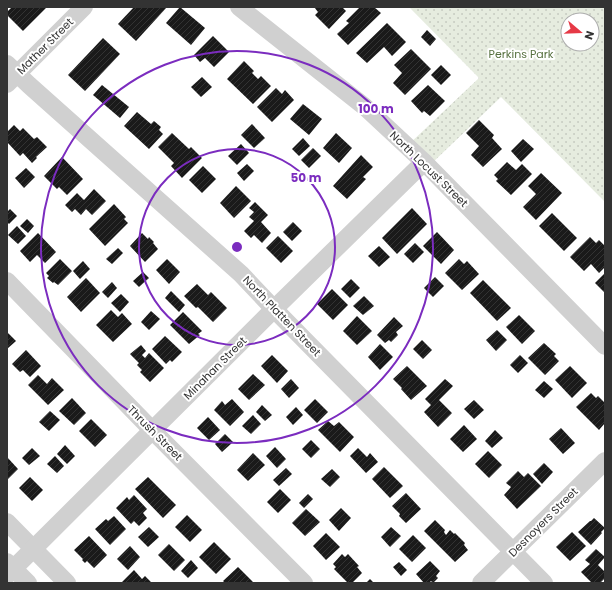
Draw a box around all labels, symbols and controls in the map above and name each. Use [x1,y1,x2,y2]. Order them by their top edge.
north arrow [560,12,600,52]
street label: Mather Street [13,14,77,78]
text: N [581,29,598,42]
park label: Perkins Park [489,46,554,62]
text: 100 m [358,100,394,117]
street label: North Locust Street [386,127,472,211]
text: 50 m [291,169,322,186]
centre of rings [230,240,244,254]
street label: North Platten Street [239,272,325,360]
street label: Minahan Street [180,333,250,403]
street label: Thrush Street [124,402,186,464]
street label: Desnoyers Street [505,484,581,560]

